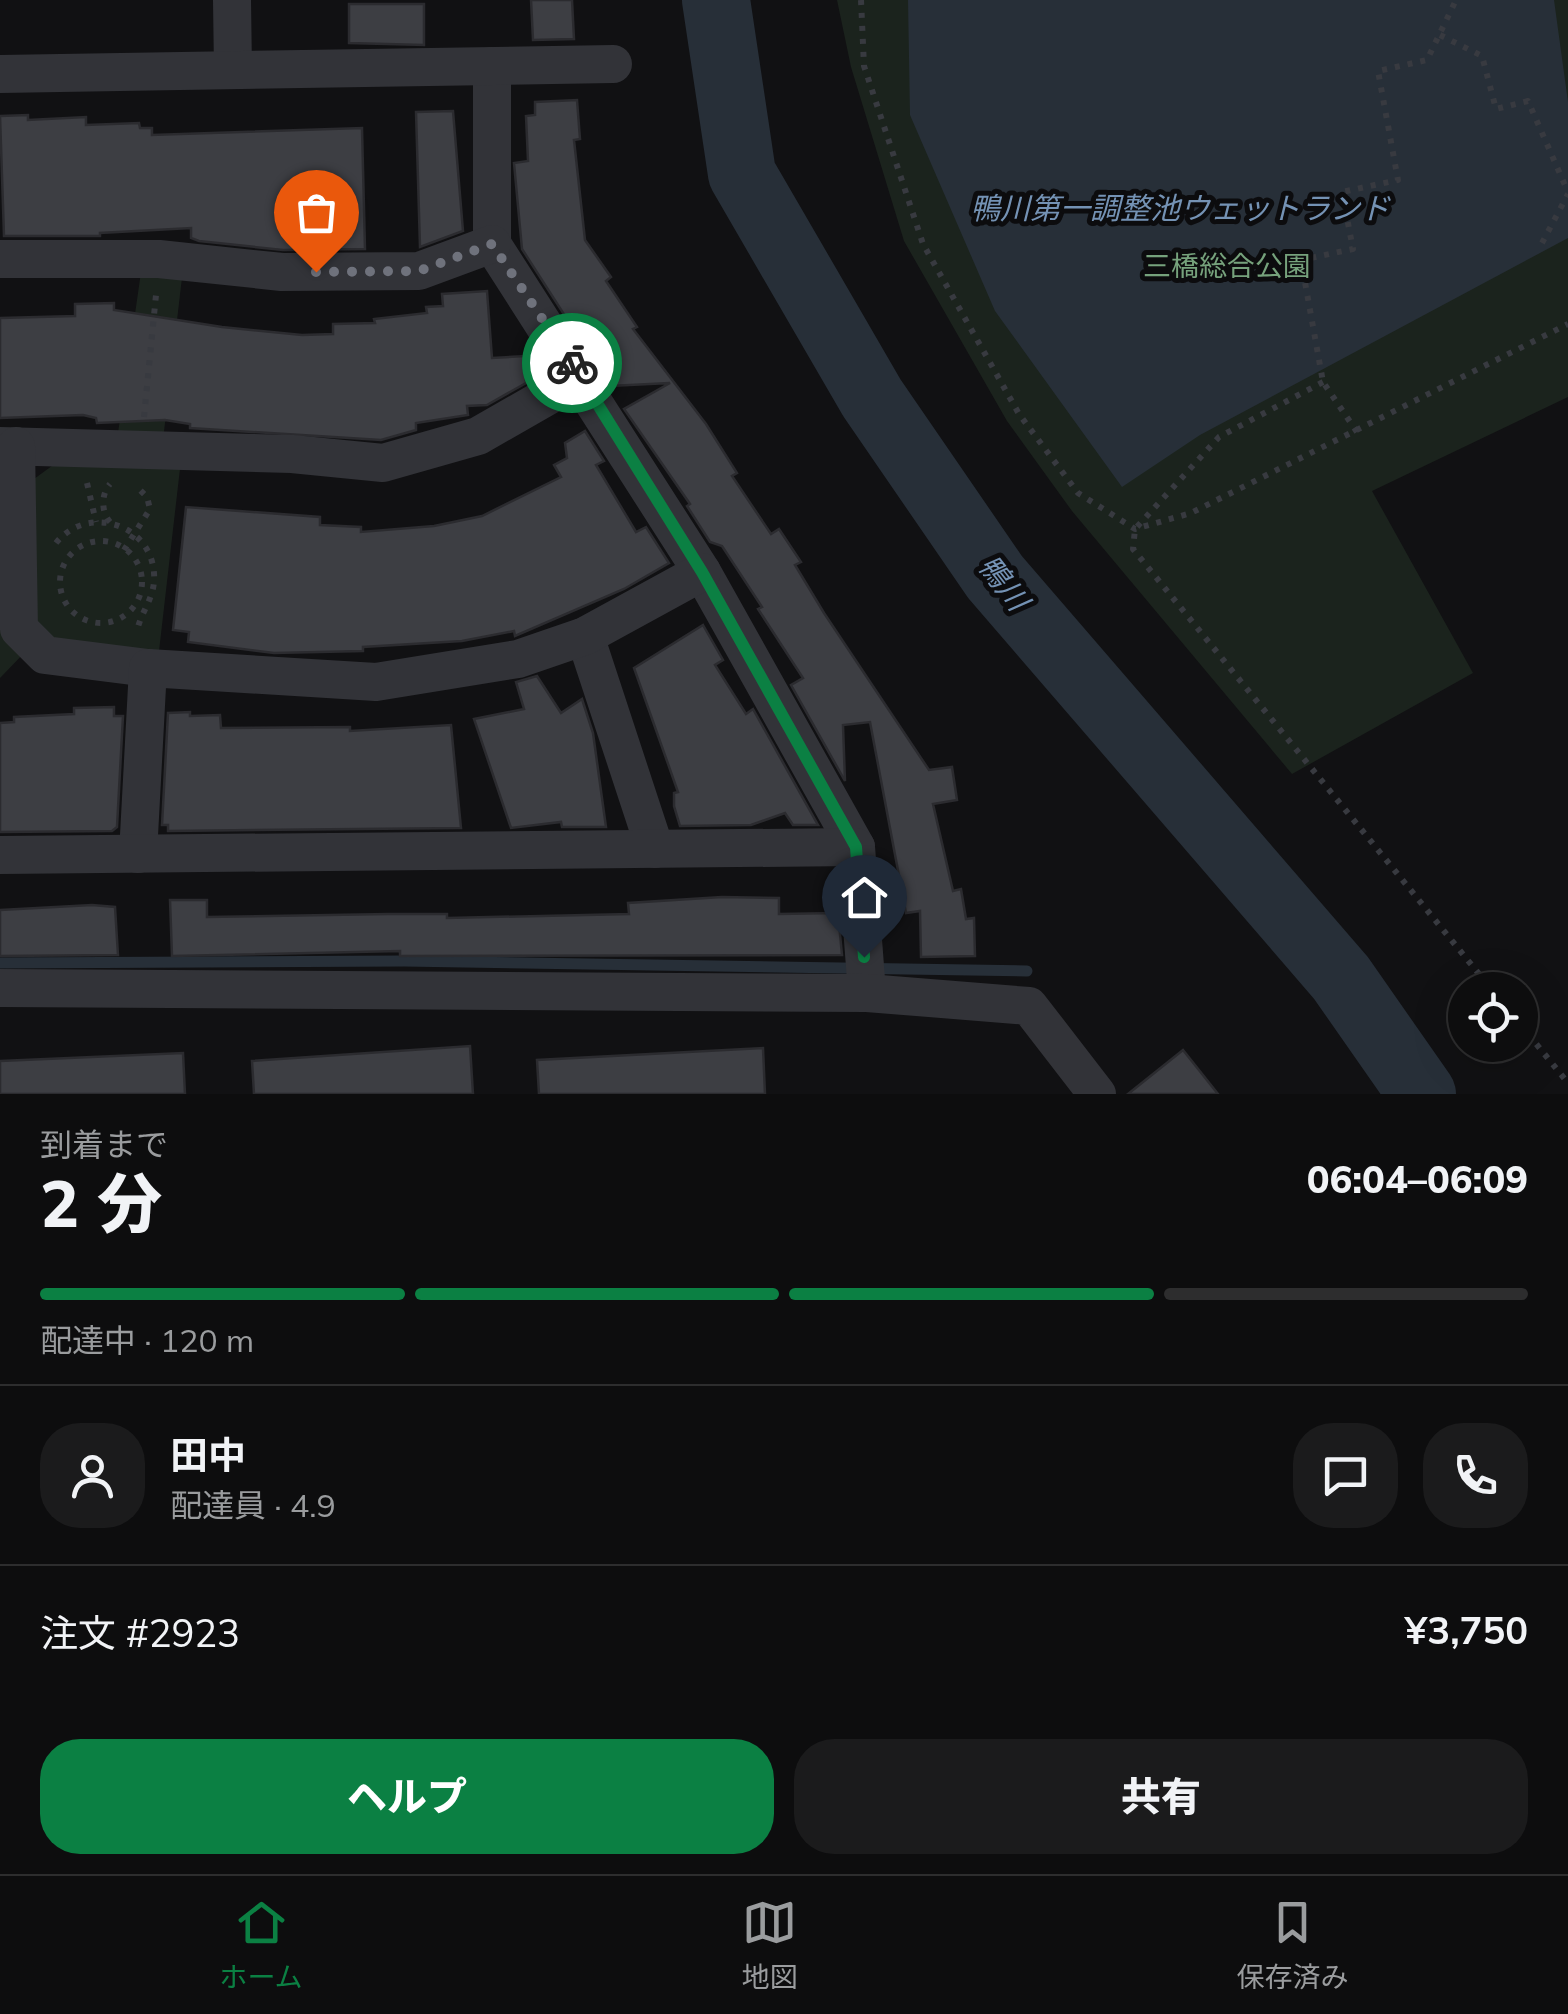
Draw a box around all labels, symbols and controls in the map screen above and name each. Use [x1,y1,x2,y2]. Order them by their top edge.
pin [274,170,359,273]
icon: bag [289,185,344,240]
water label: 鴨川第一調整池ウェットランド [970,189,1391,227]
park label: 三橋総合公園 [1143,248,1311,283]
courier [522,313,622,413]
icon: bike [545,336,600,391]
water label: 鴨川 [970,547,1039,620]
pin [822,855,907,958]
icon: home [837,870,892,925]
map controls [1448,972,1538,1062]
button: locate [1448,972,1538,1062]
text: 到着まで [40,1124,168,1164]
text: 06:04–06:09 [1307,1155,1528,1203]
text: 2 分 [40,1162,162,1243]
text: 配達中 · 120 m [40,1320,254,1360]
button: person [40,1423,145,1528]
button: chat [1293,1423,1398,1528]
button: phone [1423,1423,1528,1528]
text: 田中 [170,1431,246,1479]
text: 配達員 · 4.9 [170,1485,336,1525]
text: ¥3,750 [1405,1606,1528,1654]
text: 注文 #2923 [40,1609,240,1657]
button: ヘルプ [40,1739,774,1854]
button: 共有 [794,1739,1528,1854]
tab: ホーム [219,1895,303,1995]
tab: 地図 [742,1895,798,1995]
tab: 保存済み [1236,1895,1349,1995]

